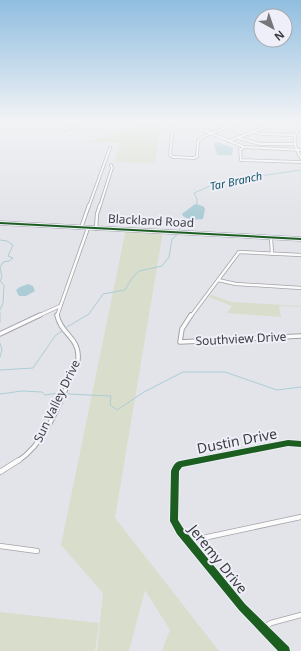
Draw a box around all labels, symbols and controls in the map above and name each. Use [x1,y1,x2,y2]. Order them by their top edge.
north arrow [253,8,293,48]
text: N [271,27,288,45]
water label: Tar Branch [208,168,263,193]
street label: Blackland Road [107,210,195,231]
street label: Southview Drive [195,328,287,349]
street label: Sun Valley Drive [29,356,84,445]
street label: Dustin Drive [195,423,279,458]
street label: Jeremy Drive [183,519,252,597]

